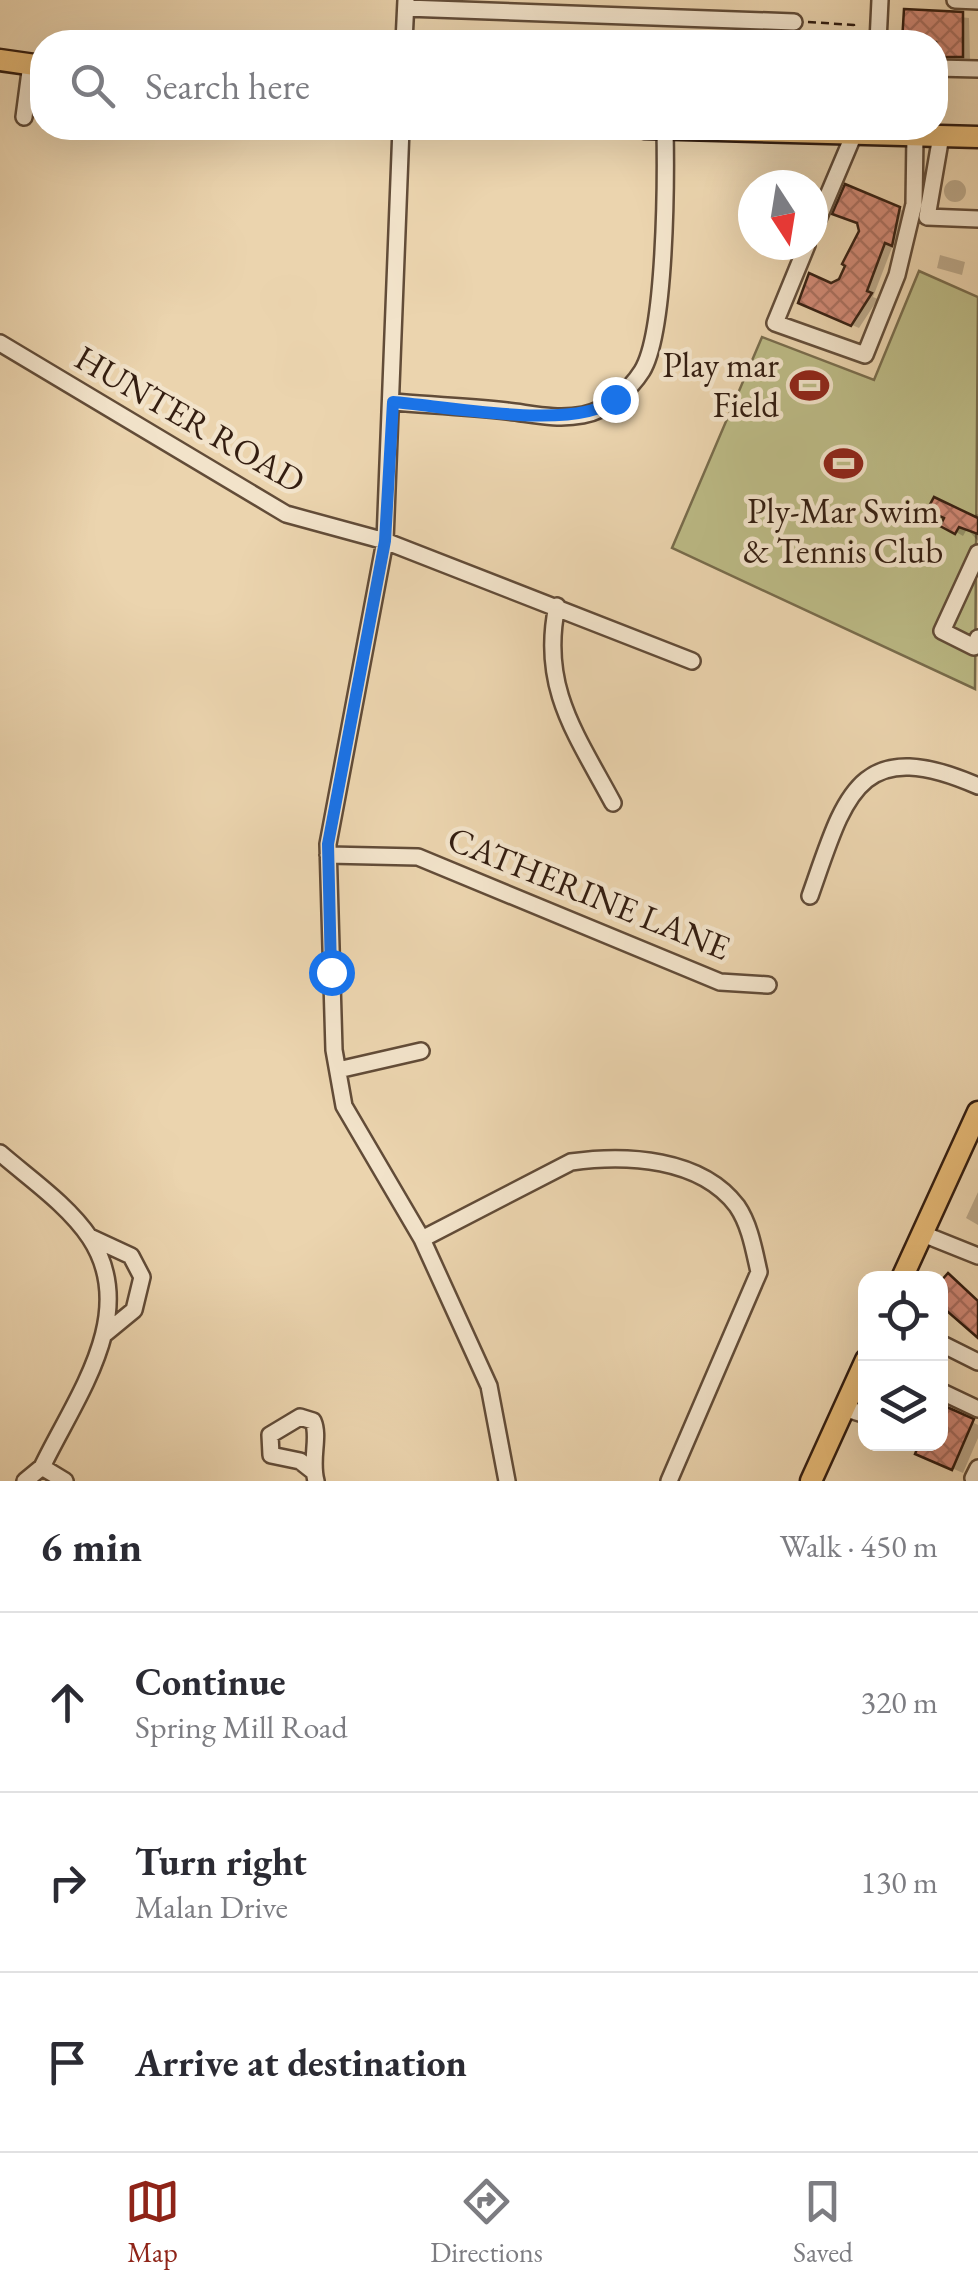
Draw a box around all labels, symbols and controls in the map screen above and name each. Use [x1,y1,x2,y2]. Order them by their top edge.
search box [30,30,948,140]
icon: search [65,58,120,113]
text: Search here [145,61,310,110]
north arrow [738,170,828,260]
street label: HUNTER ROAD [67,335,313,503]
place label: Play mar Field [662,342,779,427]
sports icon: Play mar Field [788,364,830,406]
route end [593,377,639,423]
sports icon: Ply-Mar Swim & Tennis Club [822,443,864,485]
place label: Ply-Mar Swim & Tennis Club [743,488,943,573]
street label: CATHERINE LANE [441,815,737,970]
route start [309,950,355,996]
map controls [858,1271,948,1451]
button: locate [858,1271,948,1361]
button: layers [858,1361,948,1451]
text: 6 min [40,1519,142,1574]
text: Walk · 450 m [780,1525,938,1567]
text: Continue [135,1657,286,1706]
icon: ahead [40,1675,95,1730]
text: 320 m [861,1681,938,1723]
text: Spring Mill Road [135,1706,348,1748]
text: Turn right [135,1837,307,1886]
icon: right [40,1855,95,1910]
text: 130 m [861,1861,938,1903]
text: Malan Drive [135,1886,288,1928]
icon: arrive [40,2035,95,2090]
text: Arrive at destination [135,2038,467,2087]
tab: Map [125,2174,180,2270]
tab: Directions [430,2174,543,2270]
tab: Saved [793,2174,853,2270]

